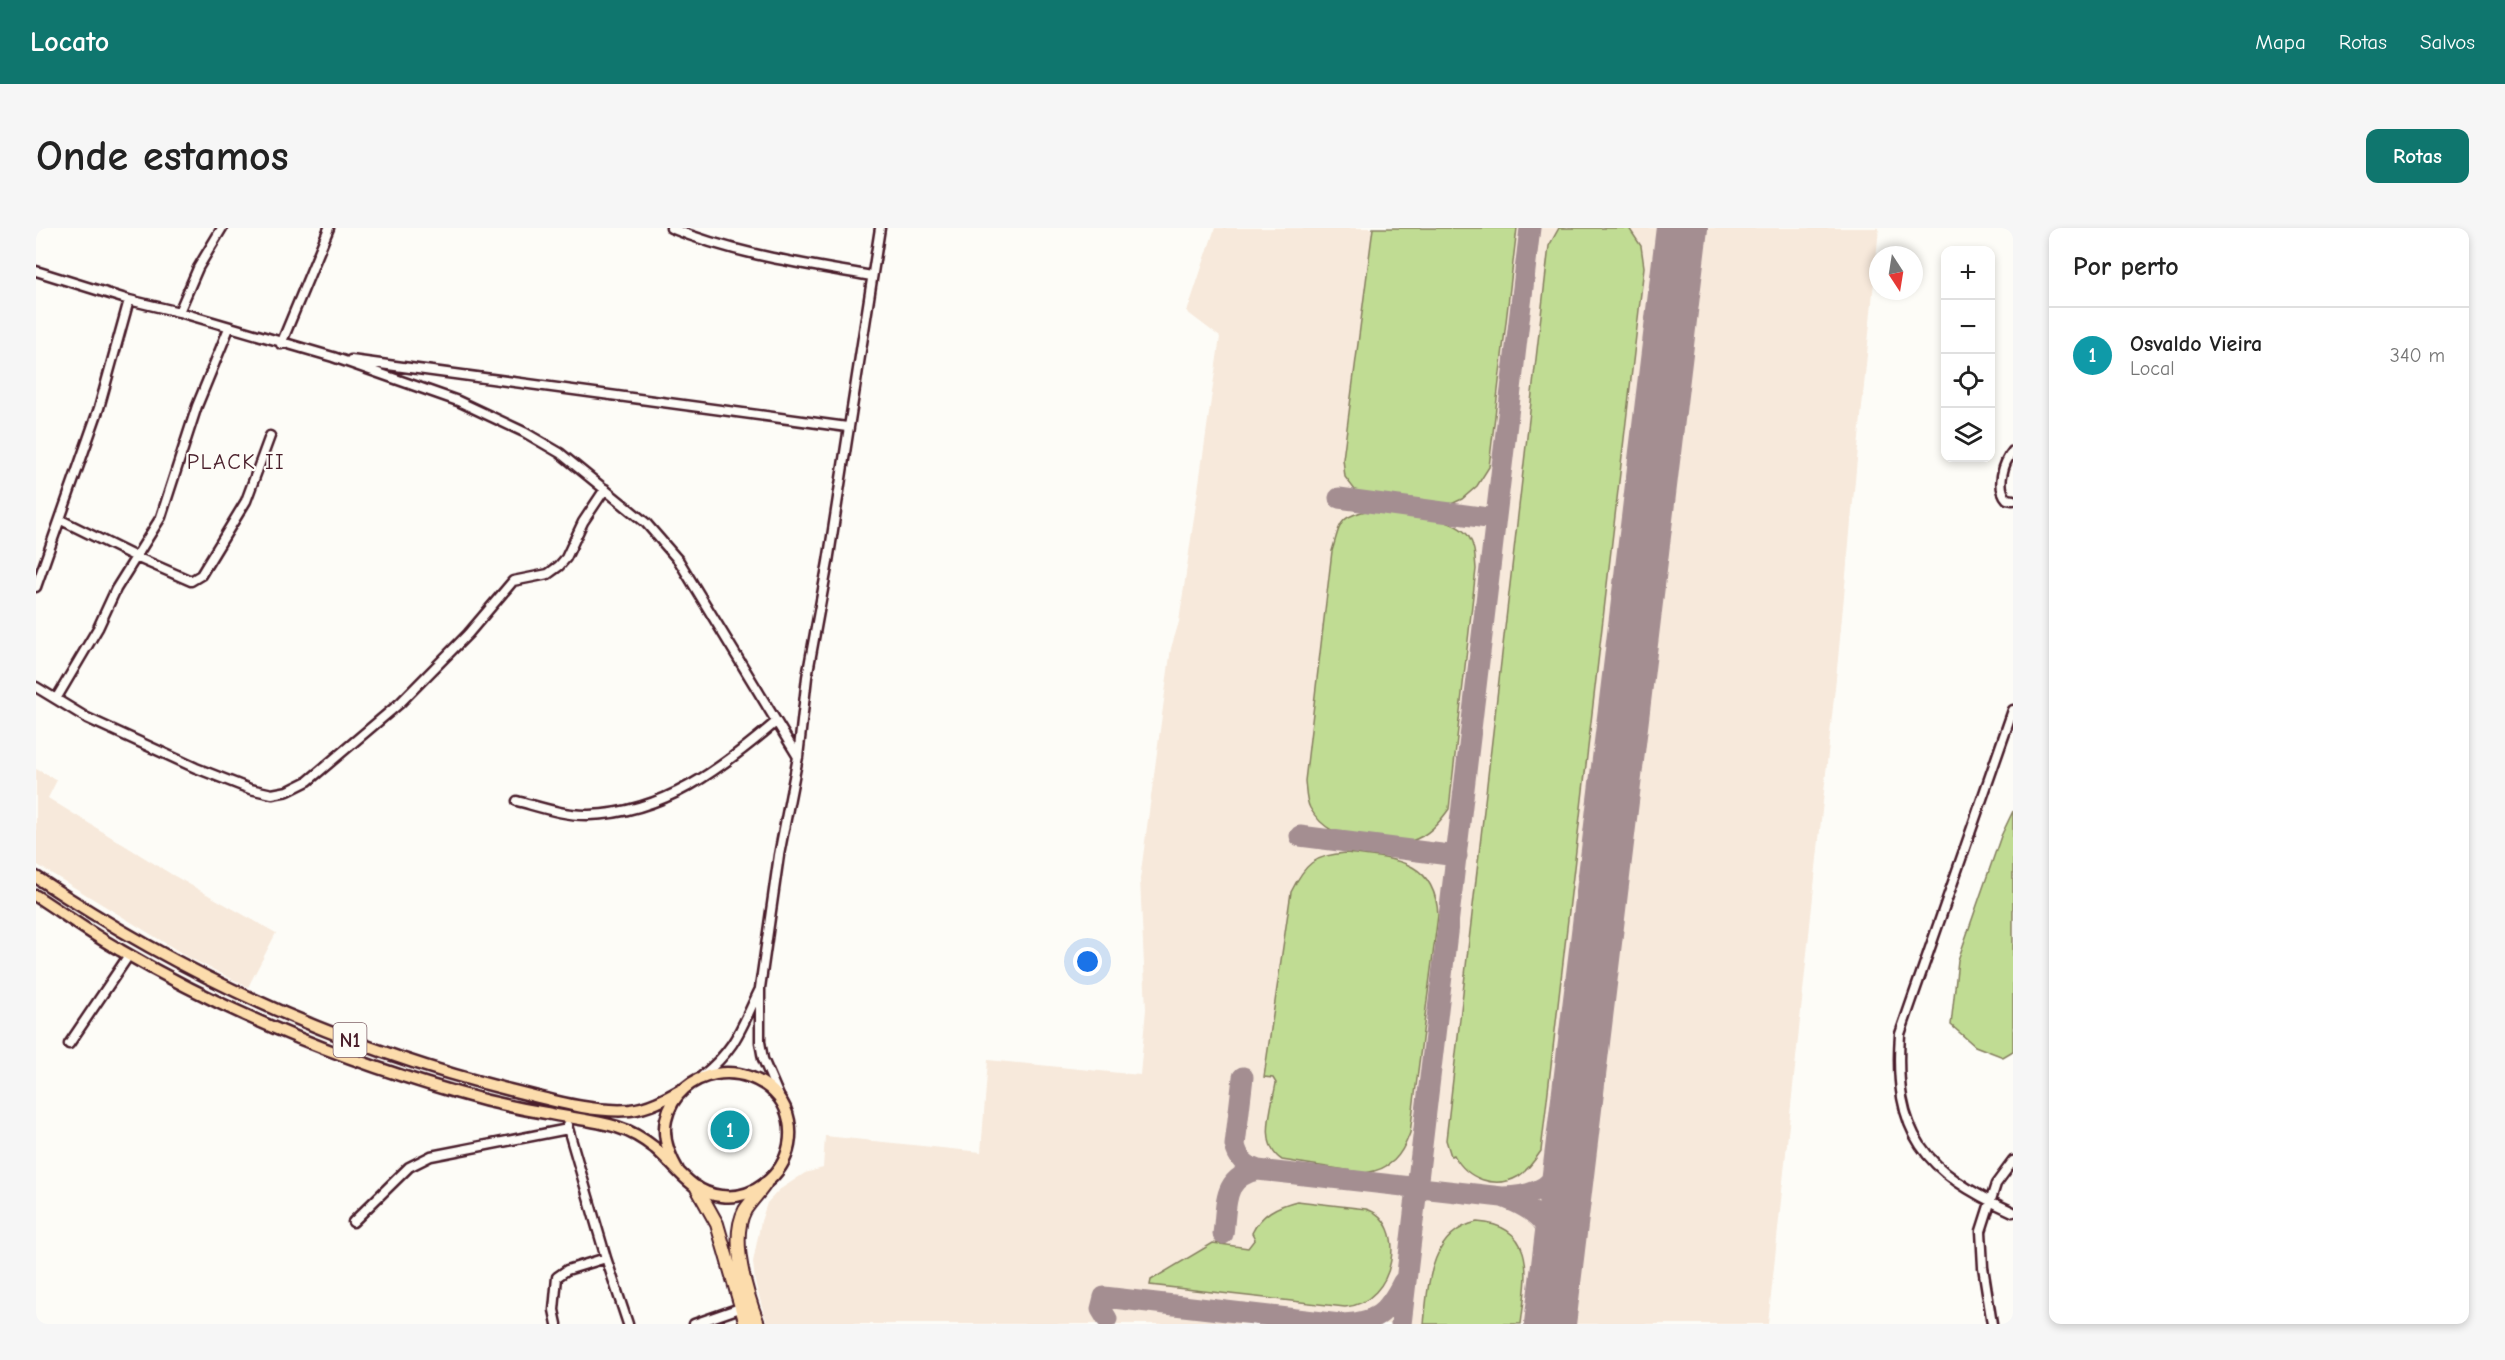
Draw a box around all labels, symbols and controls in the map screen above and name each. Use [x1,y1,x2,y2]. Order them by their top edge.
text: Locato [30,26,109,58]
text: Mapa [2255,30,2306,54]
text: Rotas [2339,30,2387,54]
text: Salvos [2420,30,2475,54]
button: Rotas [2366,129,2469,183]
text: Onde estamos [36,132,289,181]
north arrow [1869,246,1923,300]
map controls [1941,246,1995,462]
button: + [1941,246,1995,300]
text: Por perto [2073,252,2179,282]
button: − [1941,300,1995,354]
text: Osvaldo Vieira [2130,331,2262,357]
text: 1 [2089,344,2096,367]
text: 340 m [2390,344,2445,367]
button: locate [1941,354,1995,408]
text: Local [2130,357,2175,380]
button: layers [1941,408,1995,462]
district label: PLACK II [187,449,285,475]
your location [1073,947,1102,976]
road number: N1 [334,1023,366,1057]
pin: 1 [710,1108,750,1152]

